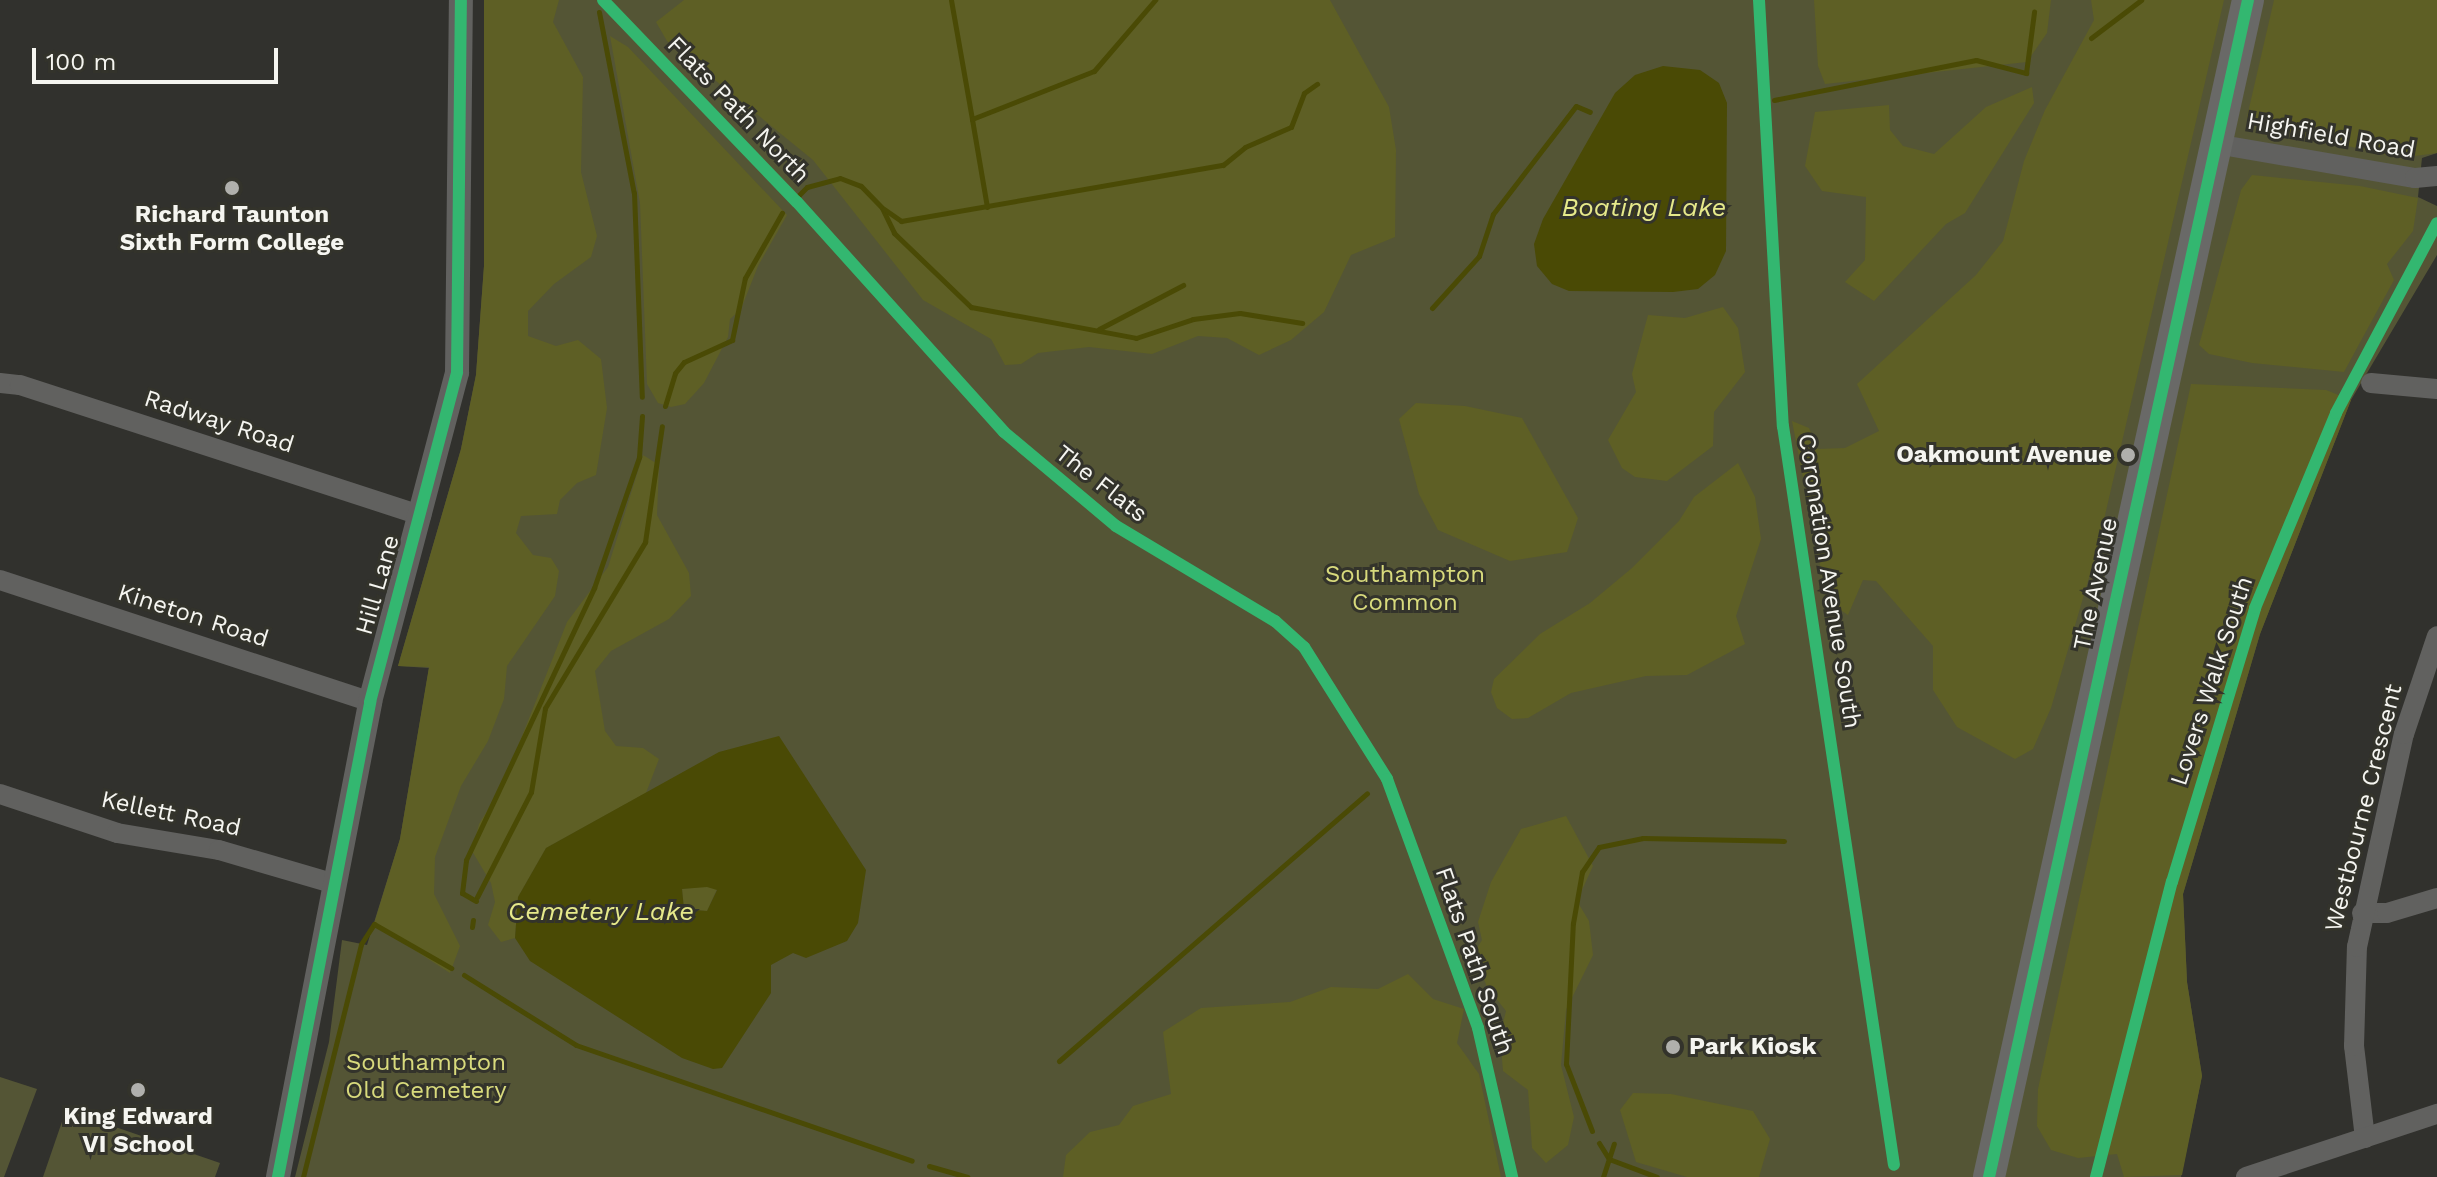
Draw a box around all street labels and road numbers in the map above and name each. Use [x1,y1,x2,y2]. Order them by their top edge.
street label: Flats Path North [661,31,815,189]
street label: Highfield Road [2245,107,2417,165]
street label: Radway Road [140,384,298,460]
street label: Coronation Avenue South [1791,431,1867,731]
street label: The Flats [1049,439,1153,529]
street label: The Avenue [2068,515,2124,653]
street label: Hill Lane [350,531,406,639]
street label: Lovers Walk South [2164,572,2260,790]
street label: Kineton Road [114,578,272,654]
street label: Westbourne Crescent [2319,681,2409,935]
street label: Kellett Road [99,785,243,843]
street label: Flats Path South [1428,863,1520,1059]

